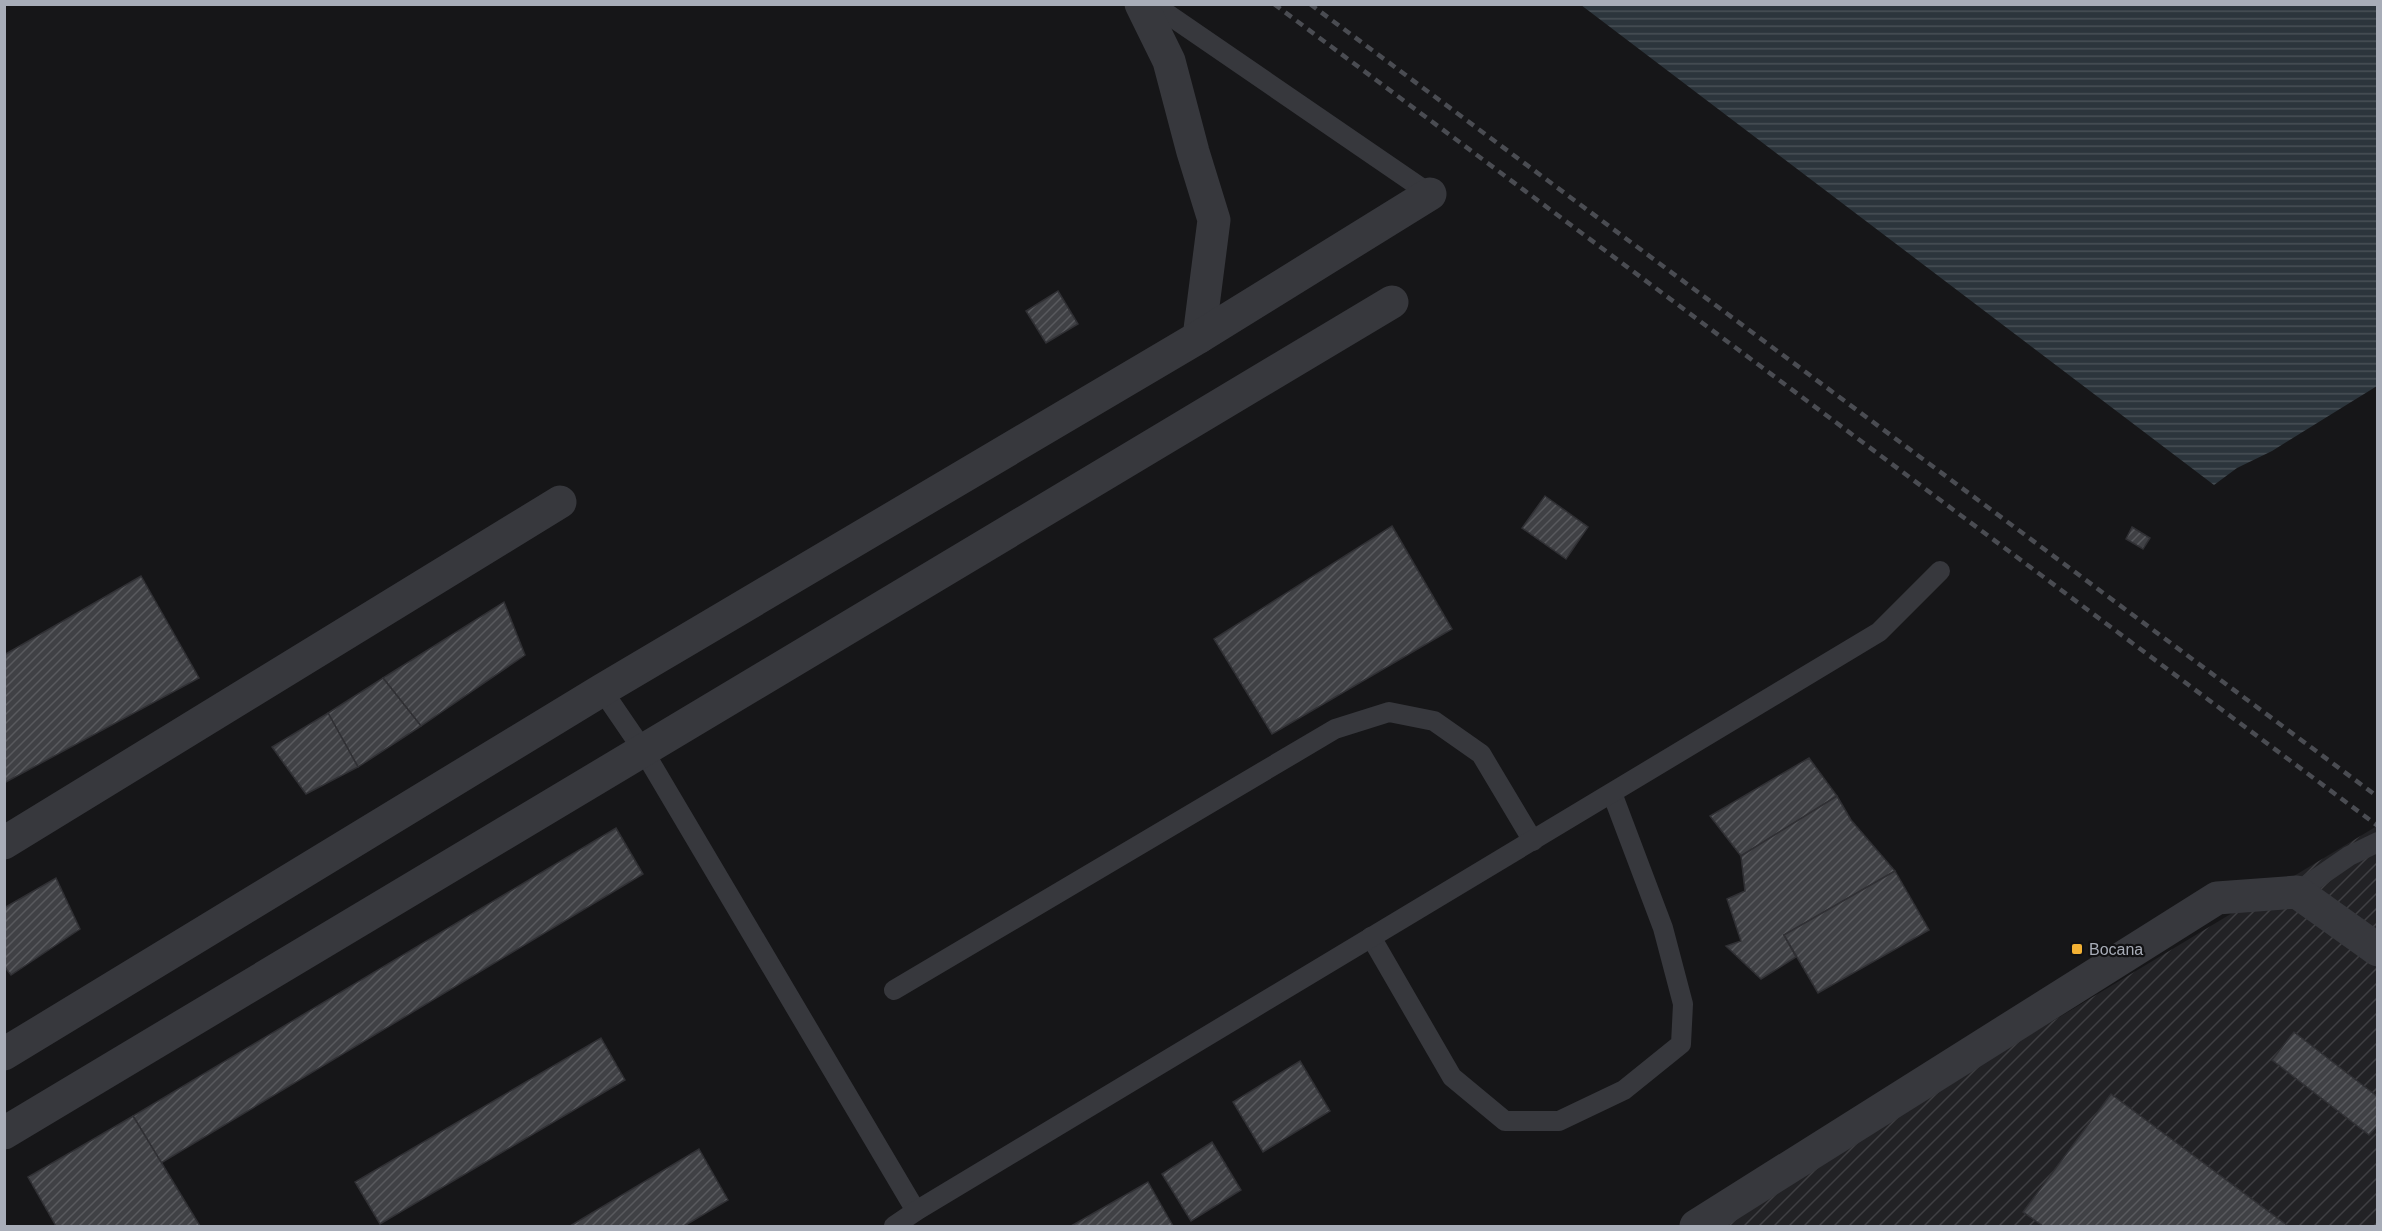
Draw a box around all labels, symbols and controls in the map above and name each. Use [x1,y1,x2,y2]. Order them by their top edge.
place label: Bocana [2089,941,2143,958]
marker: Bocana [2070,942,2084,956]

